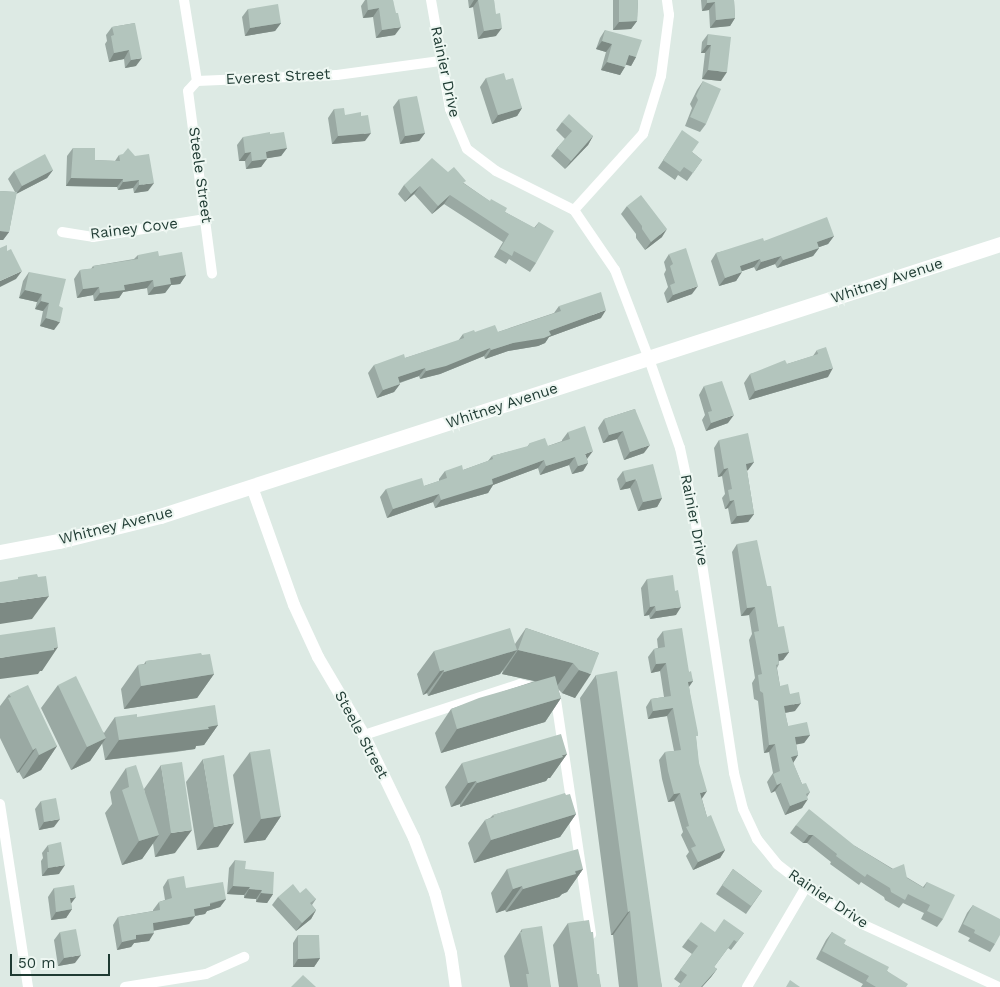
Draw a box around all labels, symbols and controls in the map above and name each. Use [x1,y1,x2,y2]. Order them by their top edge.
street label: Rainier Drive [427,25,463,119]
street label: Everest Street [225,65,331,89]
street label: Steele Street [184,126,216,224]
street label: Rainey Cove [89,215,179,243]
street label: Whitney Avenue [828,254,946,308]
street label: Whitney Avenue [443,379,561,433]
street label: Rainier Drive [676,473,712,567]
street label: Whitney Avenue [57,503,175,549]
street label: Steele Street [330,688,392,782]
street label: Rainier Drive [784,866,872,932]
scale bar [12,944,112,976]
text: 50 m [18,954,55,972]

